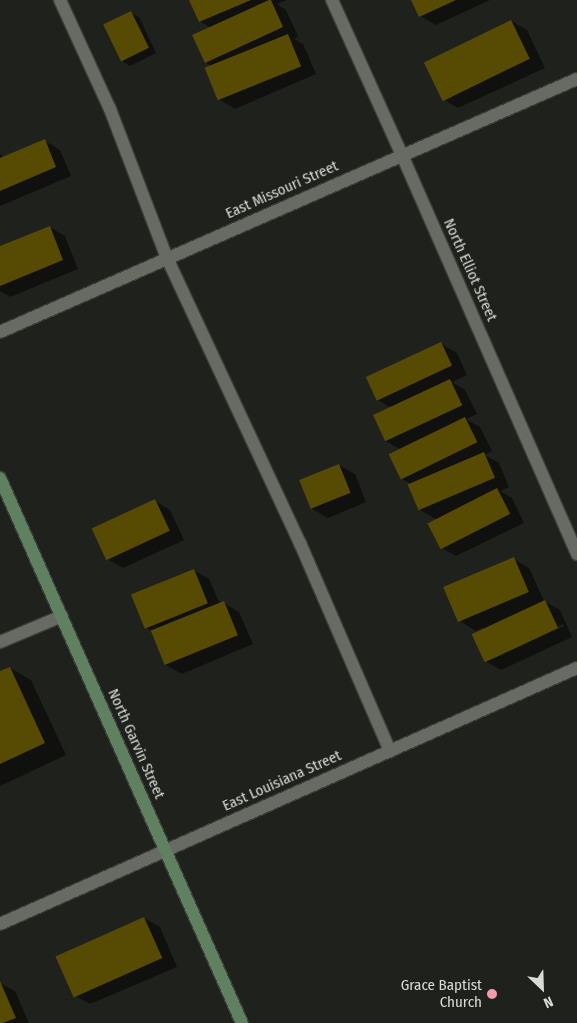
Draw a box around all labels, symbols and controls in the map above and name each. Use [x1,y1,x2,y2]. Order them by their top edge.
street label: East Missouri Street [223,157,341,223]
street label: North Elliot Street [439,216,501,324]
street label: North Garvin Street [104,686,168,802]
street label: East Louisiana Street [220,747,344,815]
north arrow [517,963,567,1013]
place label: Grace Baptist Church [401,976,482,1011]
marker: Grace Baptist Church [486,988,498,1000]
text: N [541,993,556,1012]

